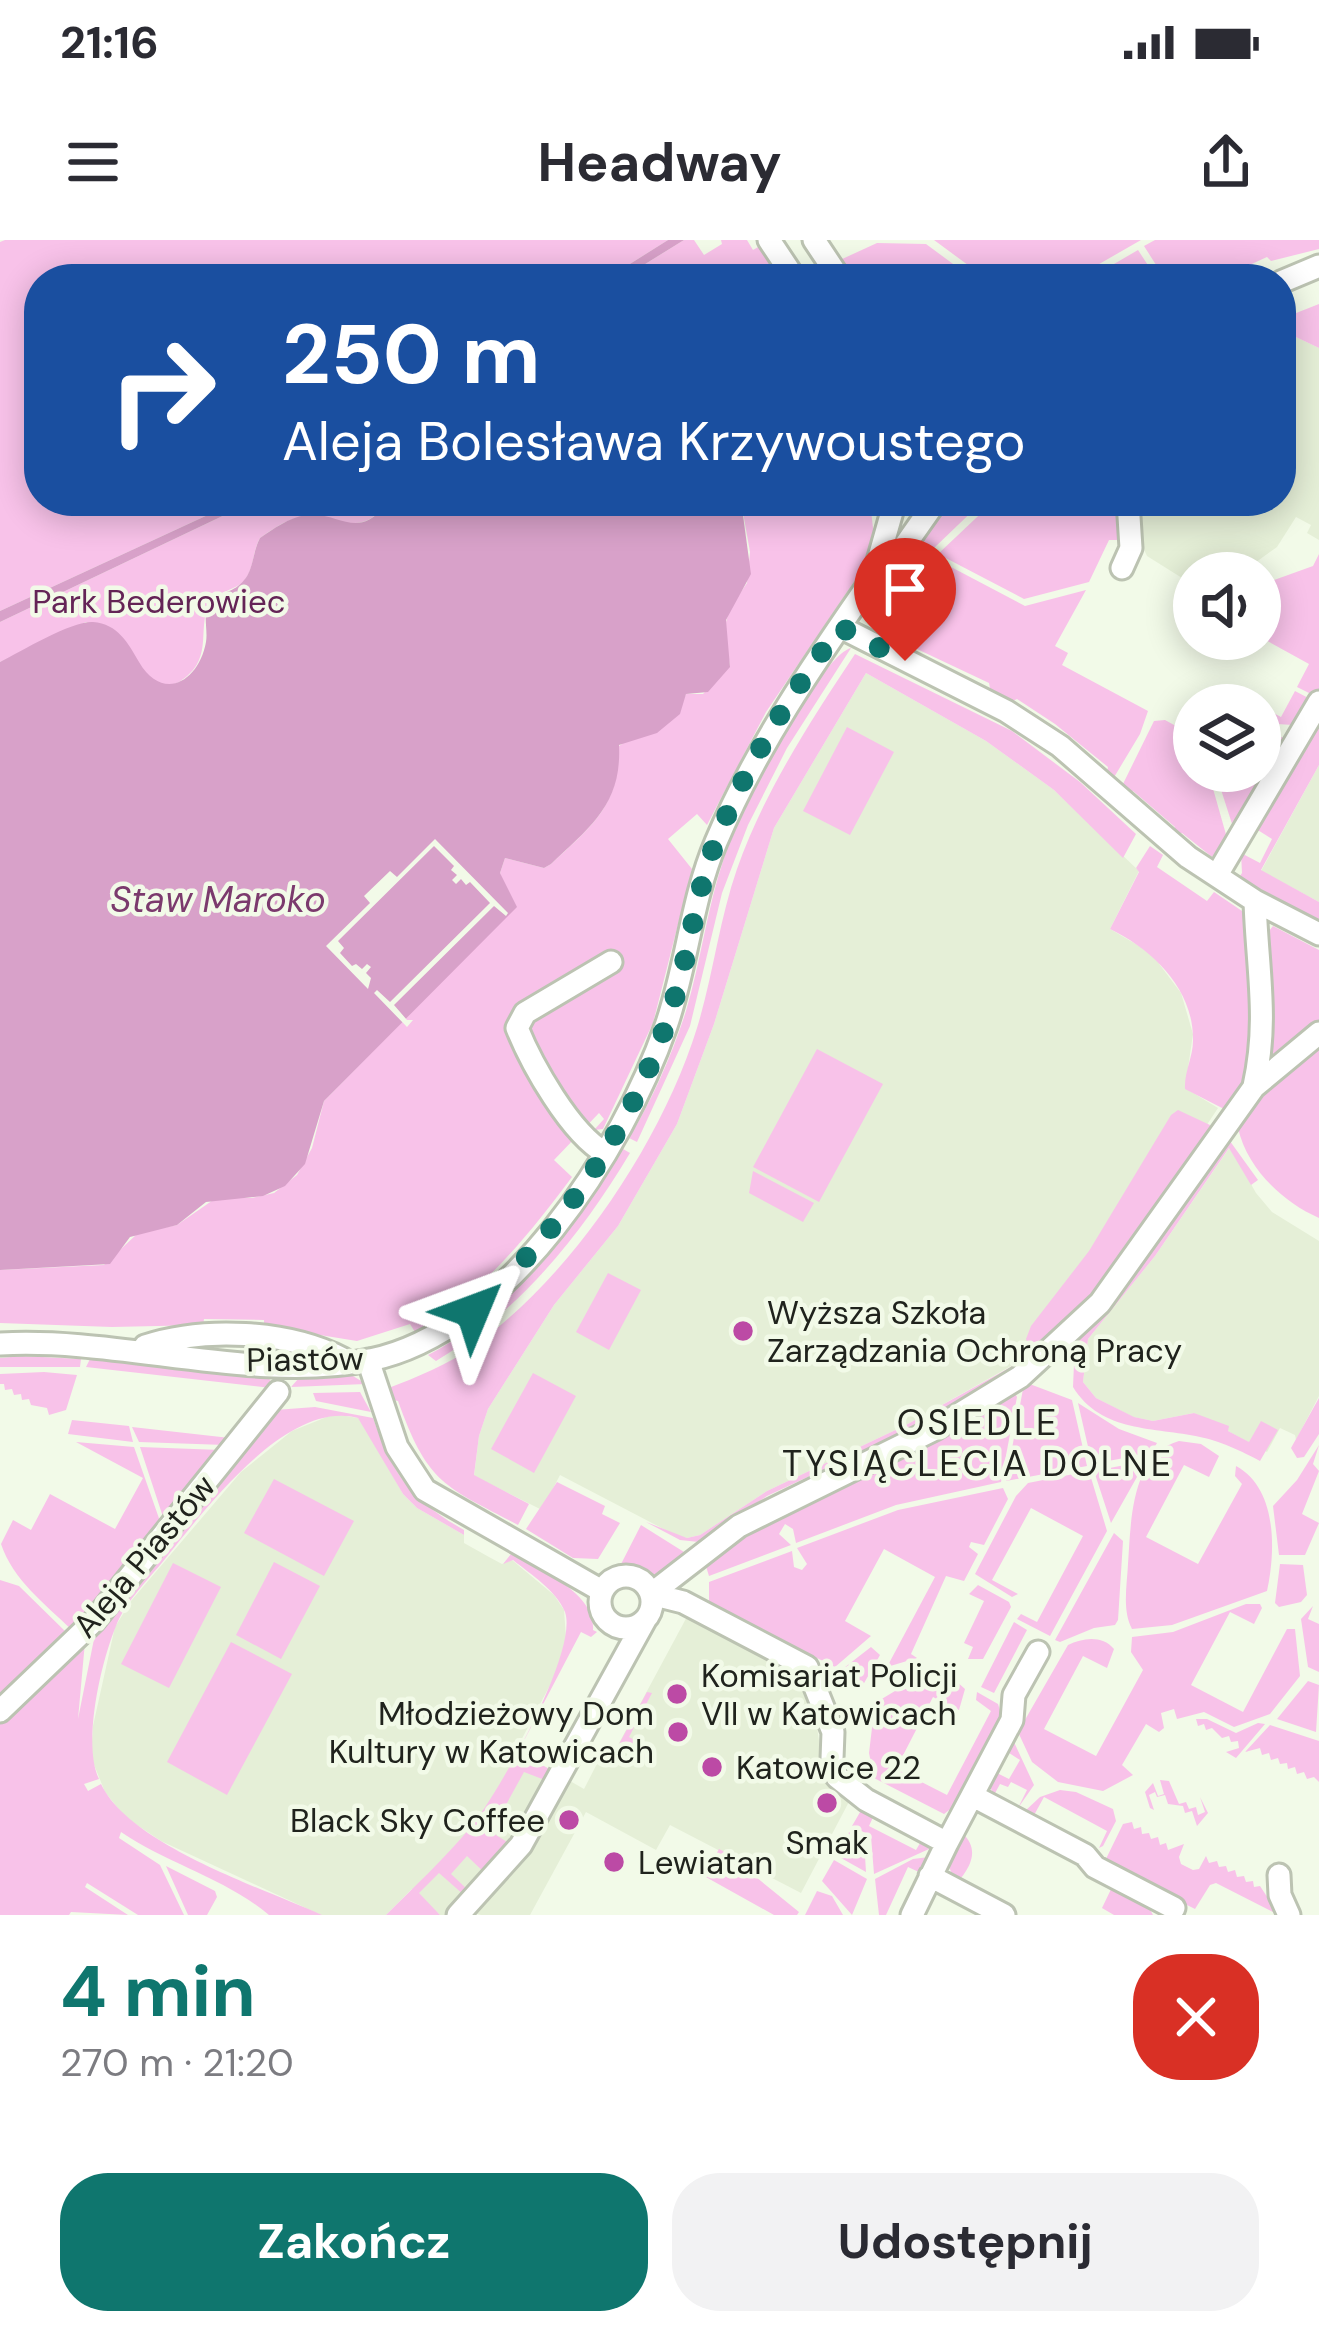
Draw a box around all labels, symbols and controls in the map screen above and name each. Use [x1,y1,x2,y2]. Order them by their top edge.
text: 21:16 [60,13,159,72]
text: Headway [537,127,782,198]
icon: menu [60,129,126,195]
icon: share [1193,129,1259,195]
text: 250 m [282,300,541,409]
icon: right [84,312,240,468]
text: Aleja Bolesława Krzywoustego [282,406,1026,477]
pin [854,538,956,661]
map controls [1173,552,1281,792]
button: sound [1173,552,1281,660]
icon: arrive [872,556,938,622]
park label: Park Bederowiec [32,580,286,623]
button: layers [1173,684,1281,792]
water label: Staw Maroko [110,876,326,923]
position arrow [410,1248,536,1374]
place label: Wyższa Szkoła Zarządzania Ochroną Pracy [767,1291,1182,1372]
marker: Wyższa Szkoła Zarządzania Ochroną Pracy [730,1318,756,1344]
street label: Piastów [246,1336,364,1382]
district label: OSIEDLE TYSIĄCLECIA DOLNE [782,1399,1174,1487]
street label: Aleja Piastów [63,1465,225,1647]
place label: Komisariat Policji VII w Katowicach [701,1654,958,1735]
marker: Komisariat Policji VII w Katowicach [664,1681,690,1707]
place label: Młodzieżowy Dom Kultury w Katowicach [329,1692,654,1773]
marker: Młodzieżowy Dom Kultury w Katowicach [665,1719,691,1745]
place label: Katowice 22 [736,1746,921,1789]
marker: Katowice 22 [699,1754,725,1780]
marker: Smak [814,1790,840,1816]
place label: Black Sky Coffee [290,1799,545,1842]
marker: Black Sky Coffee [556,1807,582,1833]
place label: Smak [785,1821,869,1864]
place label: Lewiatan [638,1841,773,1884]
marker: Lewiatan [601,1849,627,1875]
text: 4 min [60,1945,256,2038]
button: close [1133,1954,1259,2080]
text: 270 m · 21:20 [60,2037,294,2088]
button: Zakończ [60,2173,648,2311]
button: Udostępnij [672,2173,1259,2311]

